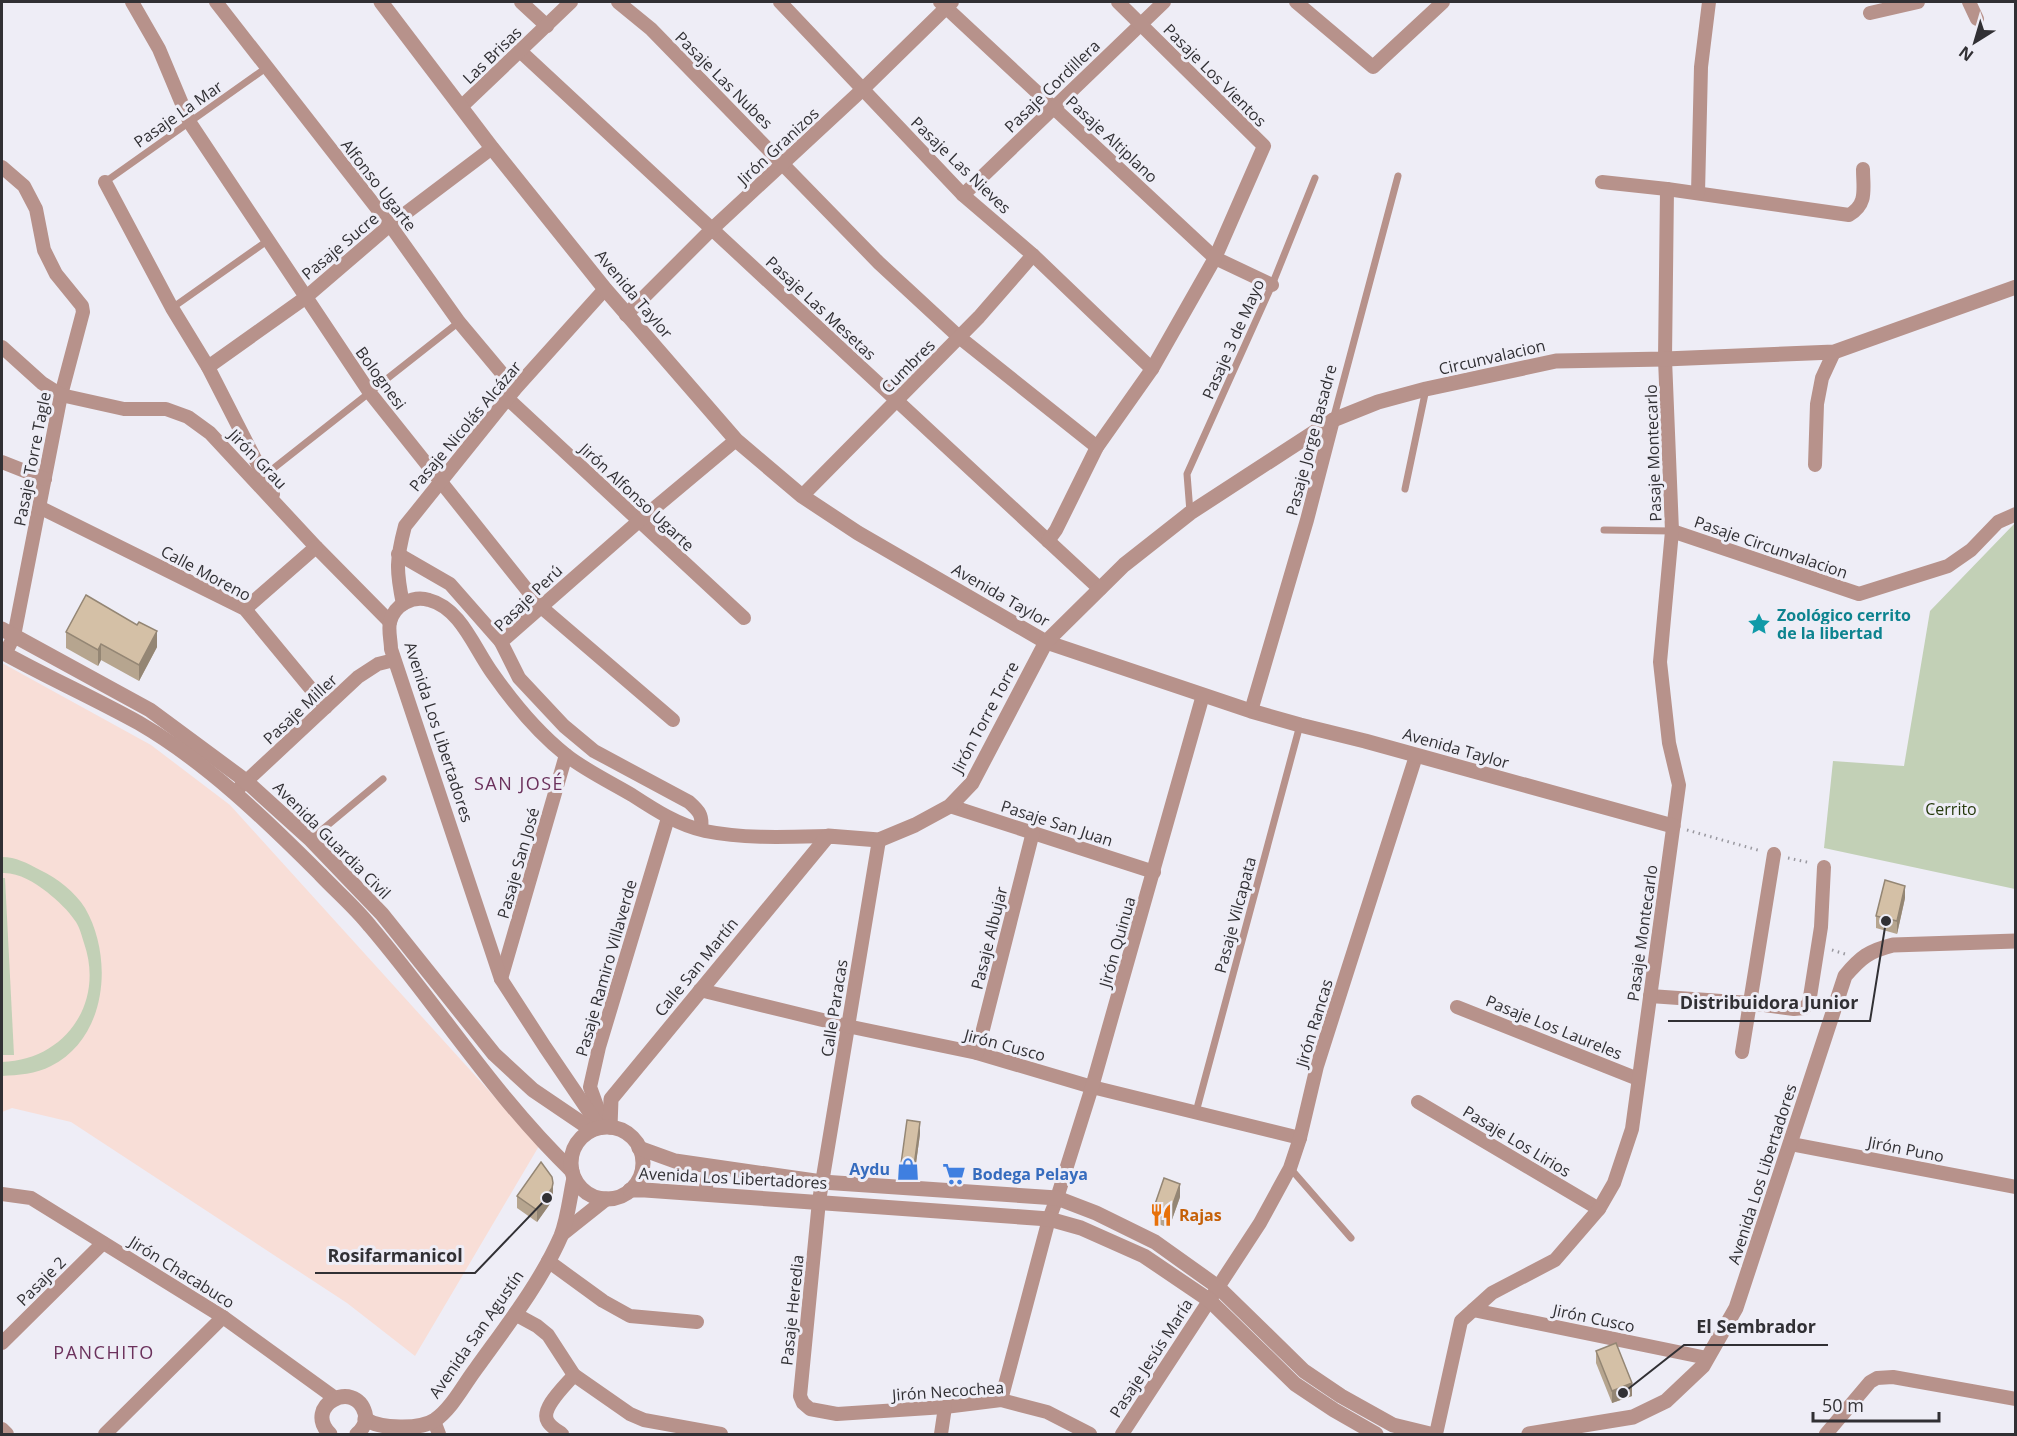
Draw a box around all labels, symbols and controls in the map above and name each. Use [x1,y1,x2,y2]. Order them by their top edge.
north arrow [1945,12,2005,72]
street label: Pasaje Los Vientos [1159,19,1271,131]
street label: Las Brisas [458,21,526,89]
street label: Pasaje Las Nubes [670,26,778,134]
street label: Pasaje Cordillera [999,35,1105,137]
text: N [1954,41,1978,67]
street label: Pasaje La Mar [129,75,227,153]
street label: Pasaje Altiplano [1061,91,1163,187]
street label: Jirón Granizos [731,102,824,191]
street label: Pasaje Las Nieves [906,112,1016,218]
street label: Alfonso Ugarte [336,135,422,235]
street label: Pasaje Sucre [297,207,383,285]
street label: Avenida Taylor [590,245,678,343]
street label: Pasaje Las Mesetas [761,251,881,365]
street label: Pasaje 3 de Mayo [1197,275,1269,403]
street label: Cumbres [876,334,940,398]
street label: Circunvalacion [1436,334,1548,380]
street label: Bolognesi [351,342,411,414]
street label: Pasaje Nicolás Alcázar [404,356,526,496]
street label: Pasaje Jorge Basadre [1280,362,1342,518]
street label: Pasaje Montecarlo [1640,384,1666,522]
street label: Pasaje Torre Tagle [8,390,56,528]
street label: Jirón Grau [223,423,292,494]
street label: Jirón Alfonso Ugarte [573,437,699,556]
street label: Pasaje Circunvalacion [1691,510,1851,584]
street label: Calle Moreno [157,540,255,606]
street label: Avenida Taylor [948,558,1054,632]
street label: Pasaje Perú [489,560,567,636]
place label: Zoológico cerrito de la libertad [1777,604,1911,644]
place icon: Zoológico cerrito de la libertad [1746,611,1772,637]
street label: Avenida Los Libertadores [399,639,479,825]
street label: Jirón Torre Torre [945,657,1024,779]
street label: Pasaje Miller [258,669,342,749]
street label: Avenida Taylor [1400,722,1512,774]
district label: SAN JOSÉ [474,771,564,795]
street label: Avenida Guardia Civil [268,776,396,904]
street label: Pasaje San Juan [998,795,1116,851]
park label: Cerrito [1925,798,1977,820]
street label: Pasaje San José [492,805,544,921]
street label: Pasaje Vilcapata [1209,854,1261,976]
street label: Pasaje Montecarlo [1622,863,1662,1003]
street label: Pasaje Ramiro Villaverde [570,877,642,1059]
street label: Pasaje Albujar [966,884,1013,992]
street label: Jirón Quinua [1093,894,1140,992]
street label: Calle San Martín [649,913,743,1021]
street label: Calle Paracas [815,958,853,1058]
street label: Jirón Rancas [1290,976,1338,1072]
callout: Distribuidora Junior [1668,985,1870,1021]
street label: Pasaje Los Laureles [1483,990,1625,1064]
text: Distribuidora Junior [1680,990,1858,1014]
street label: Jirón Cusco [960,1023,1048,1066]
street label: Avenida Los Libertadores [1722,1081,1802,1267]
street label: Pasaje Los Lirios [1459,1100,1575,1182]
street label: Jirón Puno [1864,1130,1946,1167]
shop icon: Aydu [895,1156,921,1182]
place label: Aydu [849,1158,890,1180]
supermarket icon: Bodega Pelaya [941,1161,967,1187]
street label: Avenida Los Libertadores [638,1162,828,1194]
place label: Bodega Pelaya [972,1163,1088,1185]
restaurant icon: Rajas [1148,1202,1174,1228]
place label: Rajas [1179,1204,1222,1226]
street label: Jirón Chacabuco [123,1230,239,1313]
callout: Rosifarmanicol [315,1237,475,1273]
text: Rosifarmanicol [327,1243,463,1267]
street label: Pasaje 2 [12,1252,70,1310]
street label: Pasaje Heredia [775,1254,809,1366]
street label: Avenida San Agustín [424,1266,528,1402]
street label: Pasaje Jesús María [1104,1294,1198,1422]
street label: Jirón Cusco [1549,1298,1637,1337]
callout: El Sembrador [1684,1309,1828,1345]
text: El Sembrador [1696,1314,1816,1338]
district label: PANCHITO [53,1340,155,1364]
street label: Jirón Necochea [889,1376,1005,1406]
scale bar [1813,1385,1939,1423]
text: 50 m [1822,1393,1864,1417]

